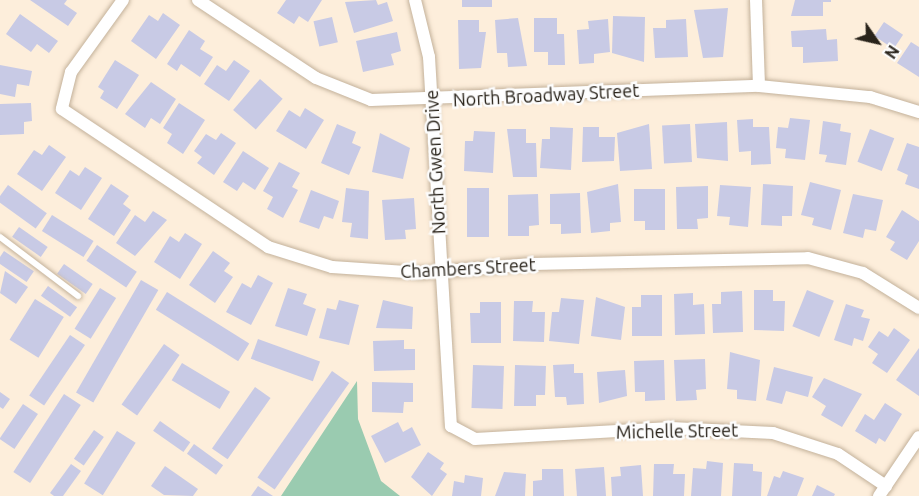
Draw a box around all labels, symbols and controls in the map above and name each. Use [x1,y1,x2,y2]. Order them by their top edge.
north arrow [847,12,907,72]
text: N [881,42,903,62]
street label: North Broadway Street [452,79,640,111]
street label: North Gwen Drive [420,89,450,235]
street label: Chambers Street [400,254,536,282]
street label: Michelle Street [616,419,738,443]

